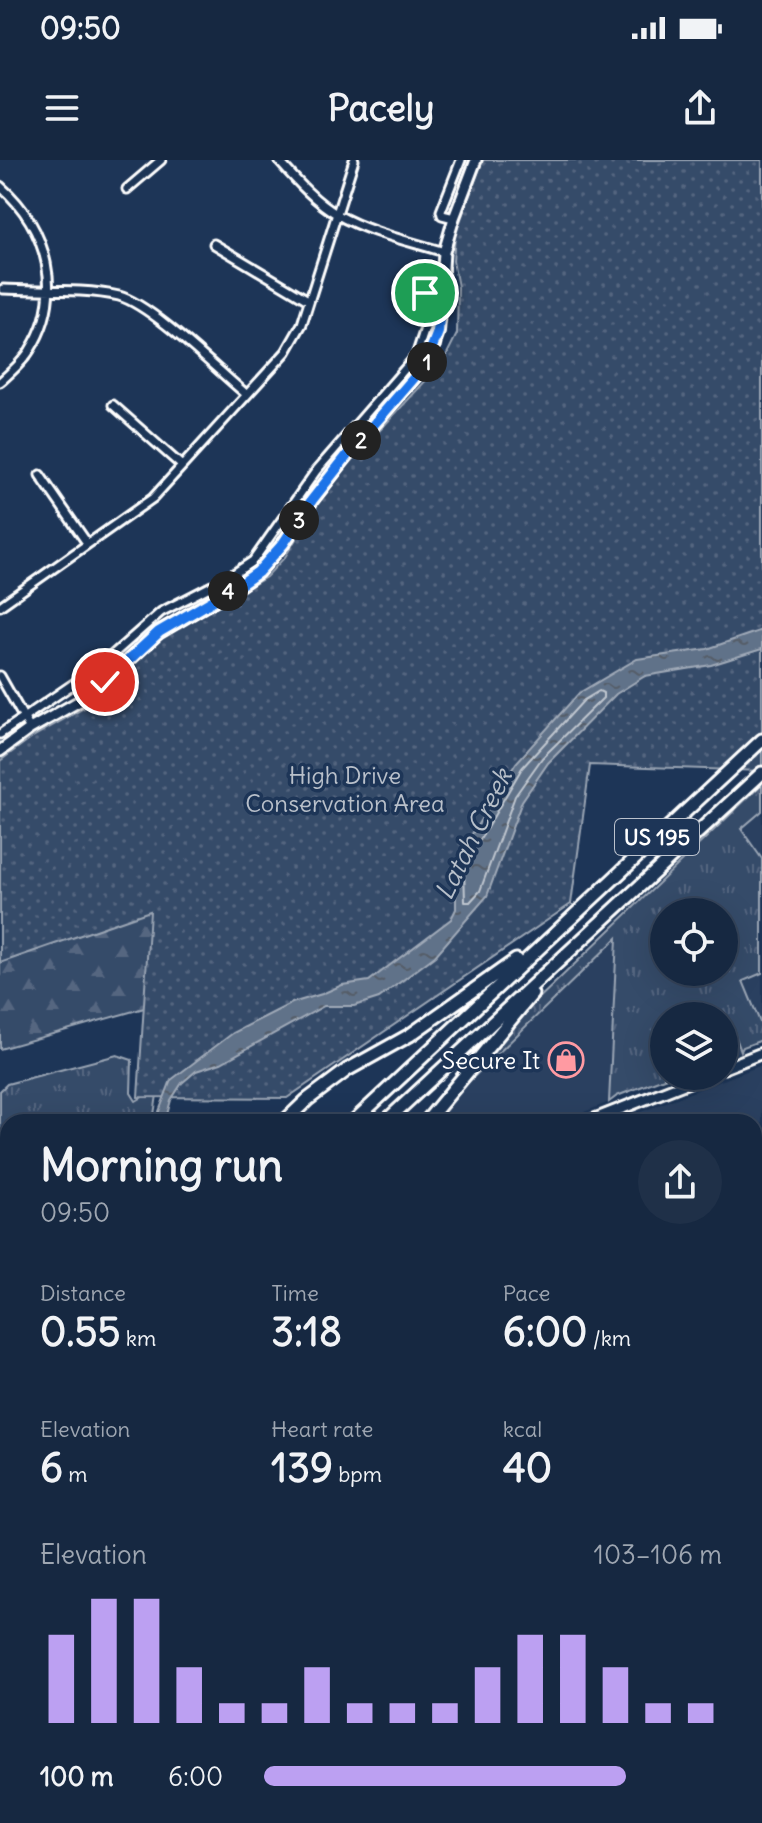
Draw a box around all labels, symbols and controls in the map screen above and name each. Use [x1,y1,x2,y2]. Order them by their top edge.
text: 09:50 [40,9,121,47]
icon: menu [40,86,84,130]
text: Pacely [328,86,434,131]
icon: share [678,86,722,130]
pin [391,259,459,327]
icon: arrive [403,271,447,315]
pin: 1 [407,342,447,382]
text: 1 [423,348,431,376]
pin: 2 [341,420,381,460]
text: 2 [355,426,367,454]
pin: 3 [279,500,319,540]
text: 3 [293,506,305,534]
pin: 4 [208,571,248,611]
text: 4 [222,577,234,605]
pin [71,648,139,716]
icon: check [83,660,127,704]
park label: High Drive Conservation Area [245,760,445,818]
water label: Latah Creek [427,762,520,905]
road number: US 195 [615,819,699,855]
map controls [650,898,738,1090]
button: locate [650,898,738,986]
button: layers [650,1002,738,1090]
shop icon: Secure It [547,1041,585,1079]
place label: Secure It [442,1045,540,1075]
text: Morning run [40,1138,283,1193]
button: share [638,1140,722,1224]
text: 09:50 [40,1196,110,1229]
text: Distance [40,1279,126,1307]
text: Time [271,1279,319,1307]
text: Pace [503,1279,550,1307]
text: 0.55 [40,1307,121,1357]
text: 3:18 [271,1307,342,1357]
text: 6:00 [503,1307,587,1357]
text: km [121,1324,156,1352]
text: /km [587,1324,631,1352]
text: Elevation [40,1415,130,1443]
text: Heart rate [271,1415,373,1443]
text: kcal [503,1415,542,1443]
text: 6 [40,1443,63,1493]
text: 139 [271,1443,333,1493]
text: 40 [503,1443,552,1493]
text: m [63,1460,88,1488]
text: bpm [333,1460,382,1488]
text: Elevation [40,1538,147,1571]
text: 103–106 m [594,1538,722,1571]
text: 100 m [40,1760,114,1793]
text: 6:00 [168,1760,223,1793]

